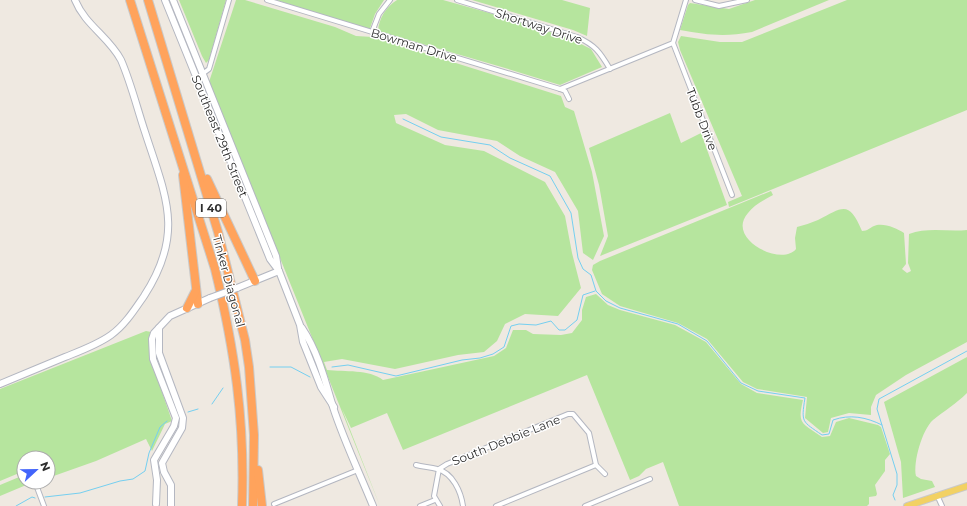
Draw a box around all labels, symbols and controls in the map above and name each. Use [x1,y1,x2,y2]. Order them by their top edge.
street label: Shortway Drive [493,5,585,47]
street label: Bowman Drive [369,25,459,65]
street label: Southeast 29th Street [189,73,251,199]
street label: Tubb Drive [683,86,721,152]
road number: I 40 [196,199,226,217]
street label: Tinker Diagonal [209,233,249,329]
street label: South Debbie Lane [450,411,562,469]
north arrow [16,450,56,490]
text: N [37,460,53,473]

